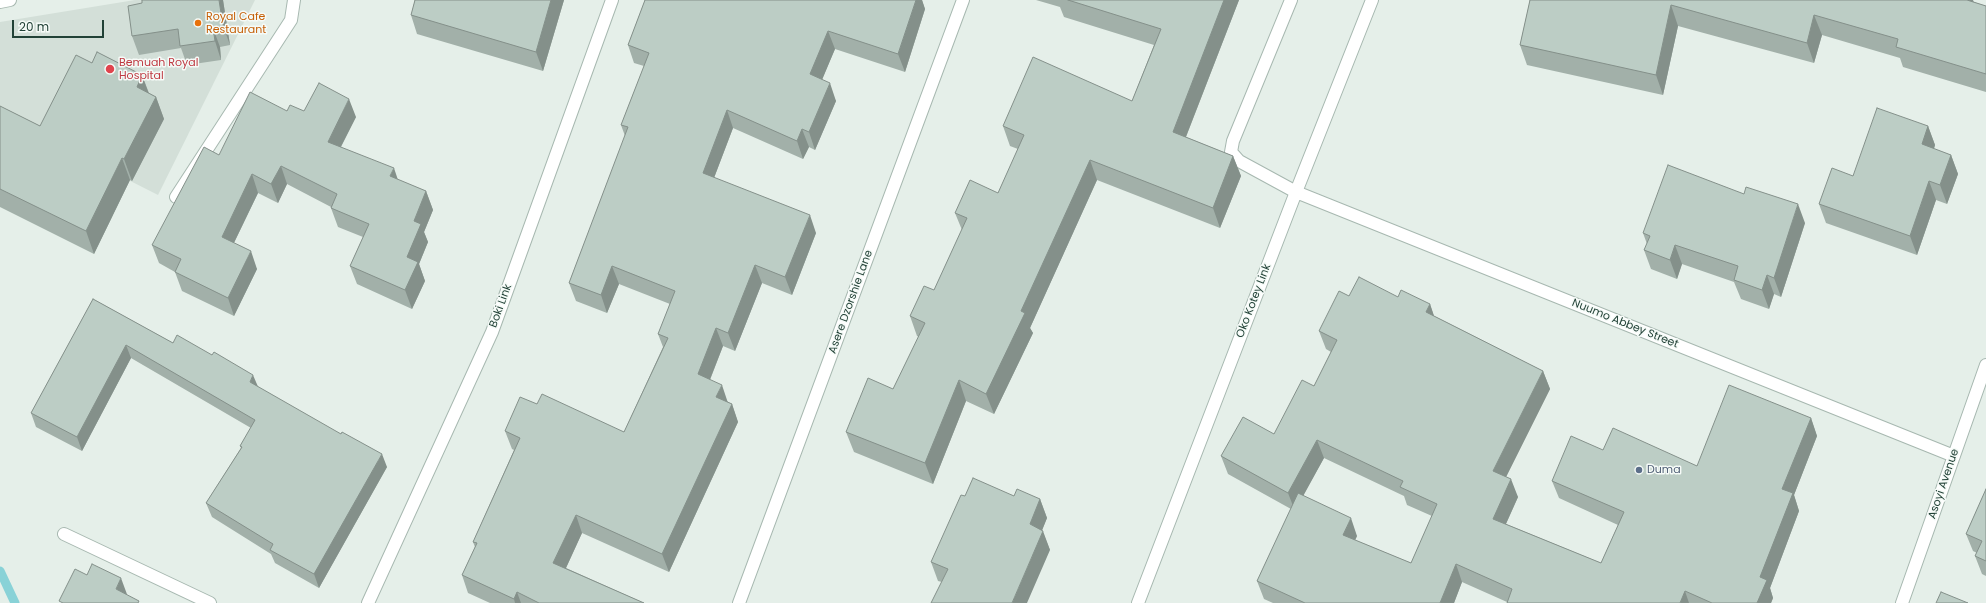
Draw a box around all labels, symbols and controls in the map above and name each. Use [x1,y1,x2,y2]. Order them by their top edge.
place label: Royal Cafe Restaurant [206,10,266,36]
scale bar [14,12,106,38]
text: 20 m [19,18,49,35]
marker: Royal Cafe Restaurant [193,18,203,28]
place label: Bemuah Royal Hospital [119,56,198,82]
marker: Bemuah Royal Hospital [104,63,116,75]
street label: Asere Dzorshie Lane [826,249,876,355]
street label: Oko Kotey Link [1234,262,1274,340]
street label: Boki Link [487,282,515,330]
street label: Nuumo Abbey Street [1570,297,1680,351]
street label: Asoyi Avenue [1926,447,1962,521]
place label: Duma [1647,463,1681,477]
marker: Duma [1634,465,1644,475]

